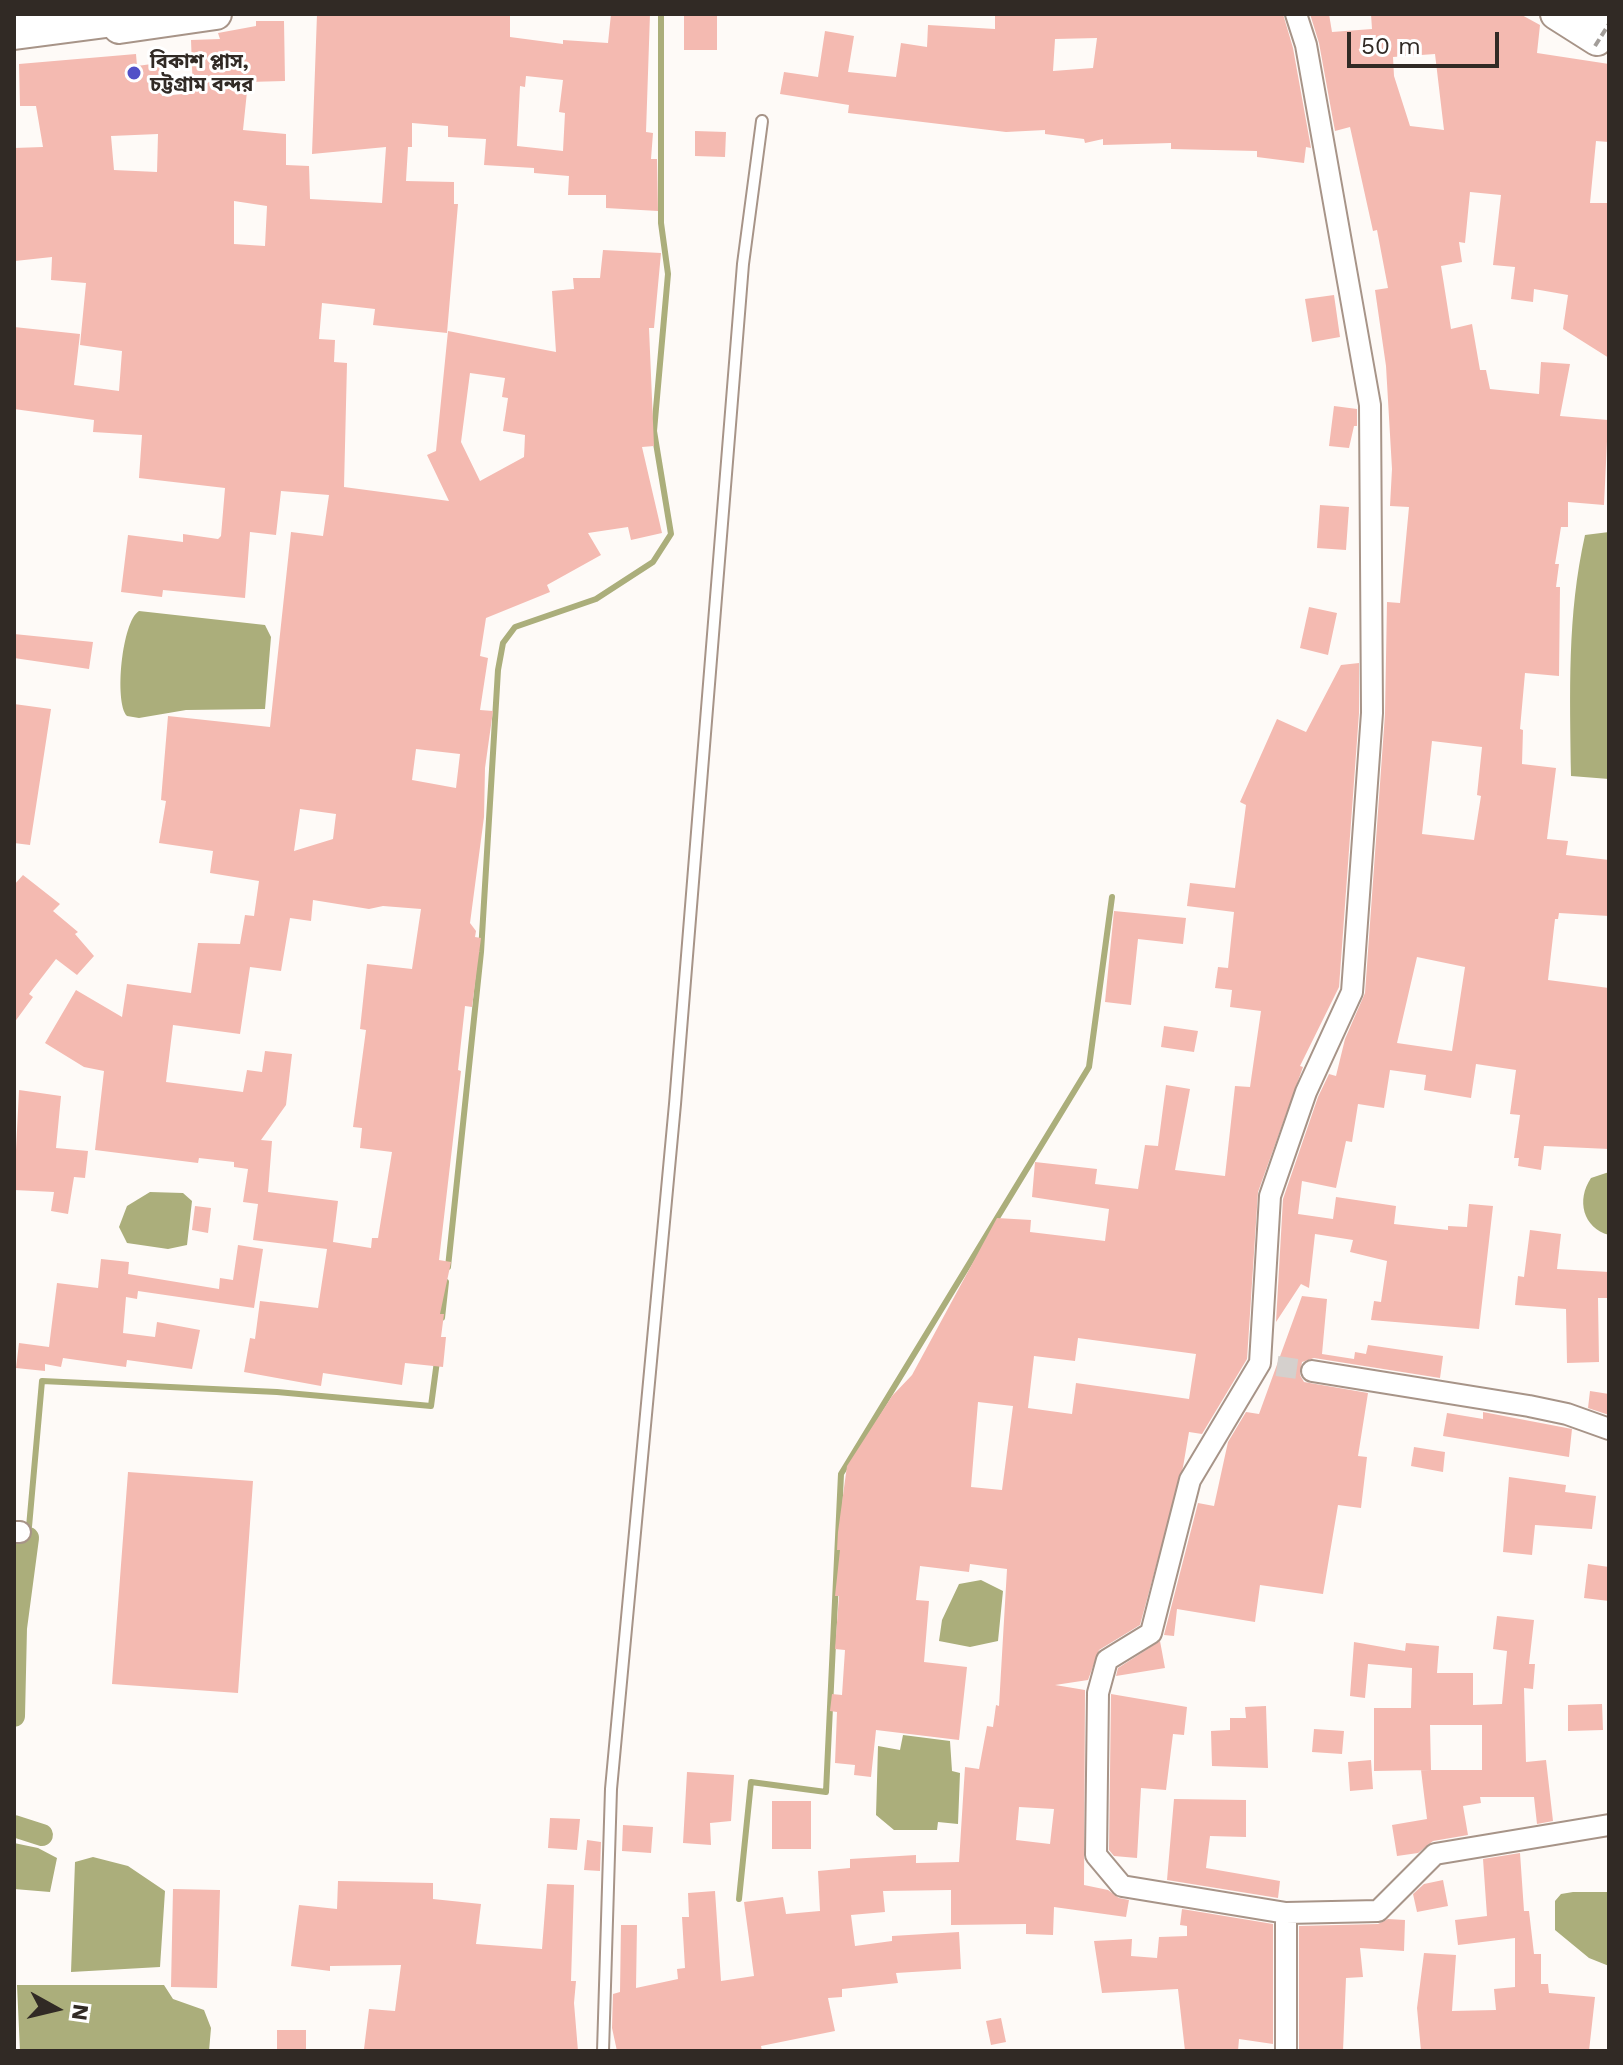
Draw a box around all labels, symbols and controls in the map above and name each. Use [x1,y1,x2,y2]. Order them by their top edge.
scale bar [1351,16,1503,66]
text: 50 m [1361,32,1421,60]
place label: বিকাশ প্লাস, চট্টগ্রাম বন্দর [150,50,253,97]
marker: বিকাশ প্লাস, চট্টগ্রাম বন্দর [125,64,143,82]
north arrow [16,1969,96,2049]
text: N [67,2003,94,2022]

